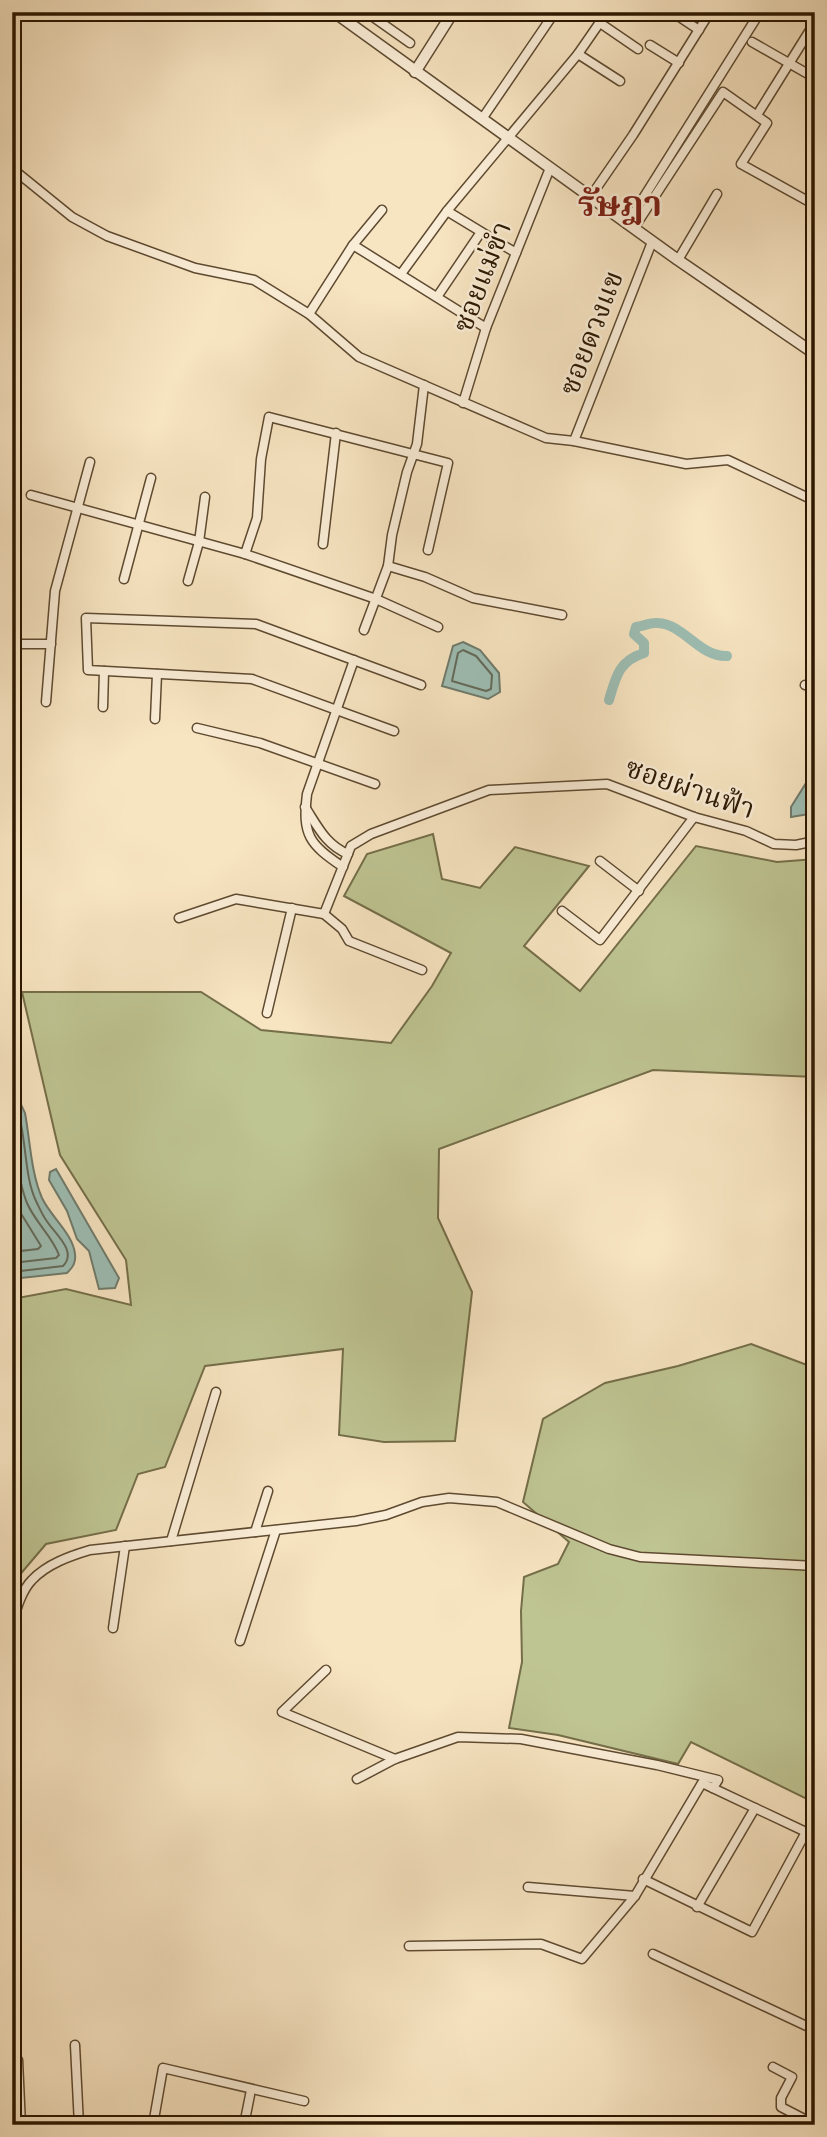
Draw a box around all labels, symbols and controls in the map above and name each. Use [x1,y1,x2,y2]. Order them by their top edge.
district label: รัษฎา [578,184,662,227]
street label: ซอยแม่ขำ [446,216,520,338]
street label: ซอยดวงแข [552,266,632,400]
street label: ซอยผ่านฟ้า [621,751,759,827]

